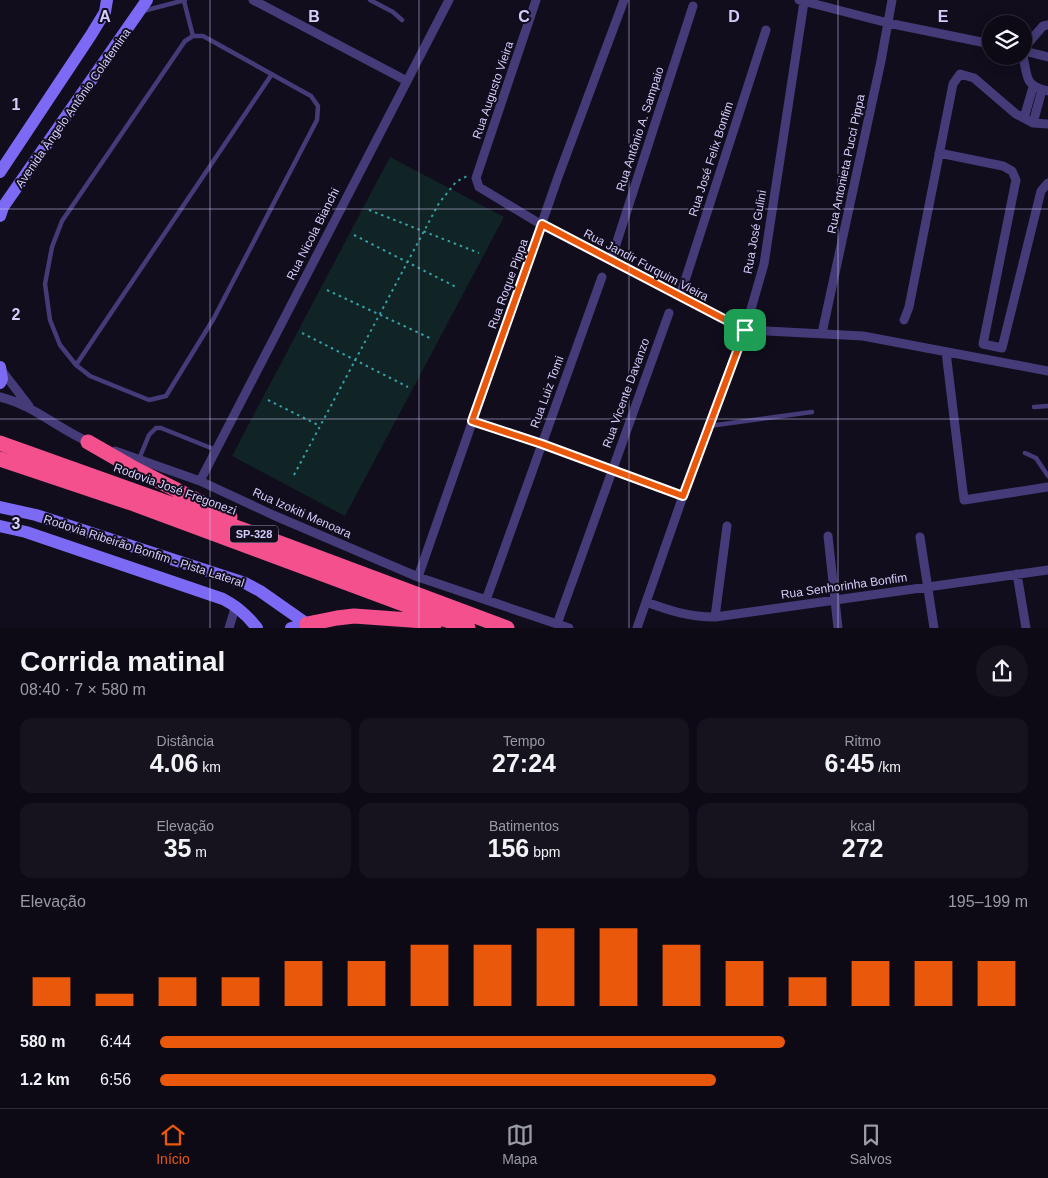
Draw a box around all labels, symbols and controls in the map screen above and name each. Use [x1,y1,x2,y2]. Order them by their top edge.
text: A [99,8,111,25]
text: B [308,8,320,25]
text: C [518,8,530,25]
text: D [728,8,740,25]
text: E [938,8,949,25]
map controls [982,15,1032,65]
button: layers [982,15,1032,65]
street label: Avenida Ângelo Antônio Colafemina [12,25,134,190]
street label: Rua Augusto Vieira [470,39,516,141]
street label: Rua Antônio A. Sampaio [613,65,667,193]
street label: Rua Antonieta Pucci Pippa [824,93,868,235]
text: 1 [12,96,21,113]
street label: Rua José Felix Bonfim [686,100,736,218]
street label: Rua Nicola Bianchi [284,186,342,282]
street label: Rua José Gulini [741,189,769,275]
street label: Rua Jandir Furquim Vieira [581,226,711,304]
street label: Rua Roque Pippa [485,237,531,331]
text: 2 [12,306,21,323]
pin [724,309,766,351]
icon: arrive [731,316,759,344]
street label: Rua Vicente Davanzo [600,336,652,450]
street label: Rua Luiz Tomi [527,354,567,430]
street label: Rodovia José Fregonezi [112,460,238,518]
street label: Rua Izokiti Menoara [250,485,354,541]
street label: Rodovia Ribeirão Bonfim - Pista Lateral [42,512,246,590]
text: 3 [12,515,21,532]
road number: SP-328 [230,526,278,542]
street label: Rua Senhorinha Bonfim [780,570,908,602]
button: share [976,645,1028,697]
text: Corrida matinal [20,646,225,677]
text: 08:40 · 7 × 580 m [20,681,146,698]
text: Distância [157,733,214,749]
text: Tempo [503,733,545,749]
text: Ritmo [844,733,881,749]
text: 4.06 [150,749,198,777]
text: 27:24 [492,749,556,777]
text: 6:45 [824,749,874,777]
text: km [198,759,221,775]
text: /km [874,759,901,775]
text: Elevação [157,818,214,834]
text: Batimentos [489,818,559,834]
text: kcal [850,818,875,834]
text: 35 [164,834,191,862]
text: 156 [488,834,529,862]
text: 272 [842,834,884,862]
text: m [191,844,207,860]
text: bpm [529,844,560,860]
text: Elevação [20,893,86,910]
text: 195–199 m [948,893,1028,910]
text: 580 m [20,1033,65,1050]
text: 6:44 [100,1033,131,1050]
text: 1.2 km [20,1071,70,1088]
text: 6:56 [100,1071,131,1088]
tab: Início [156,1121,190,1167]
tab: Mapa [502,1121,537,1167]
tab: Salvos [850,1121,892,1167]

